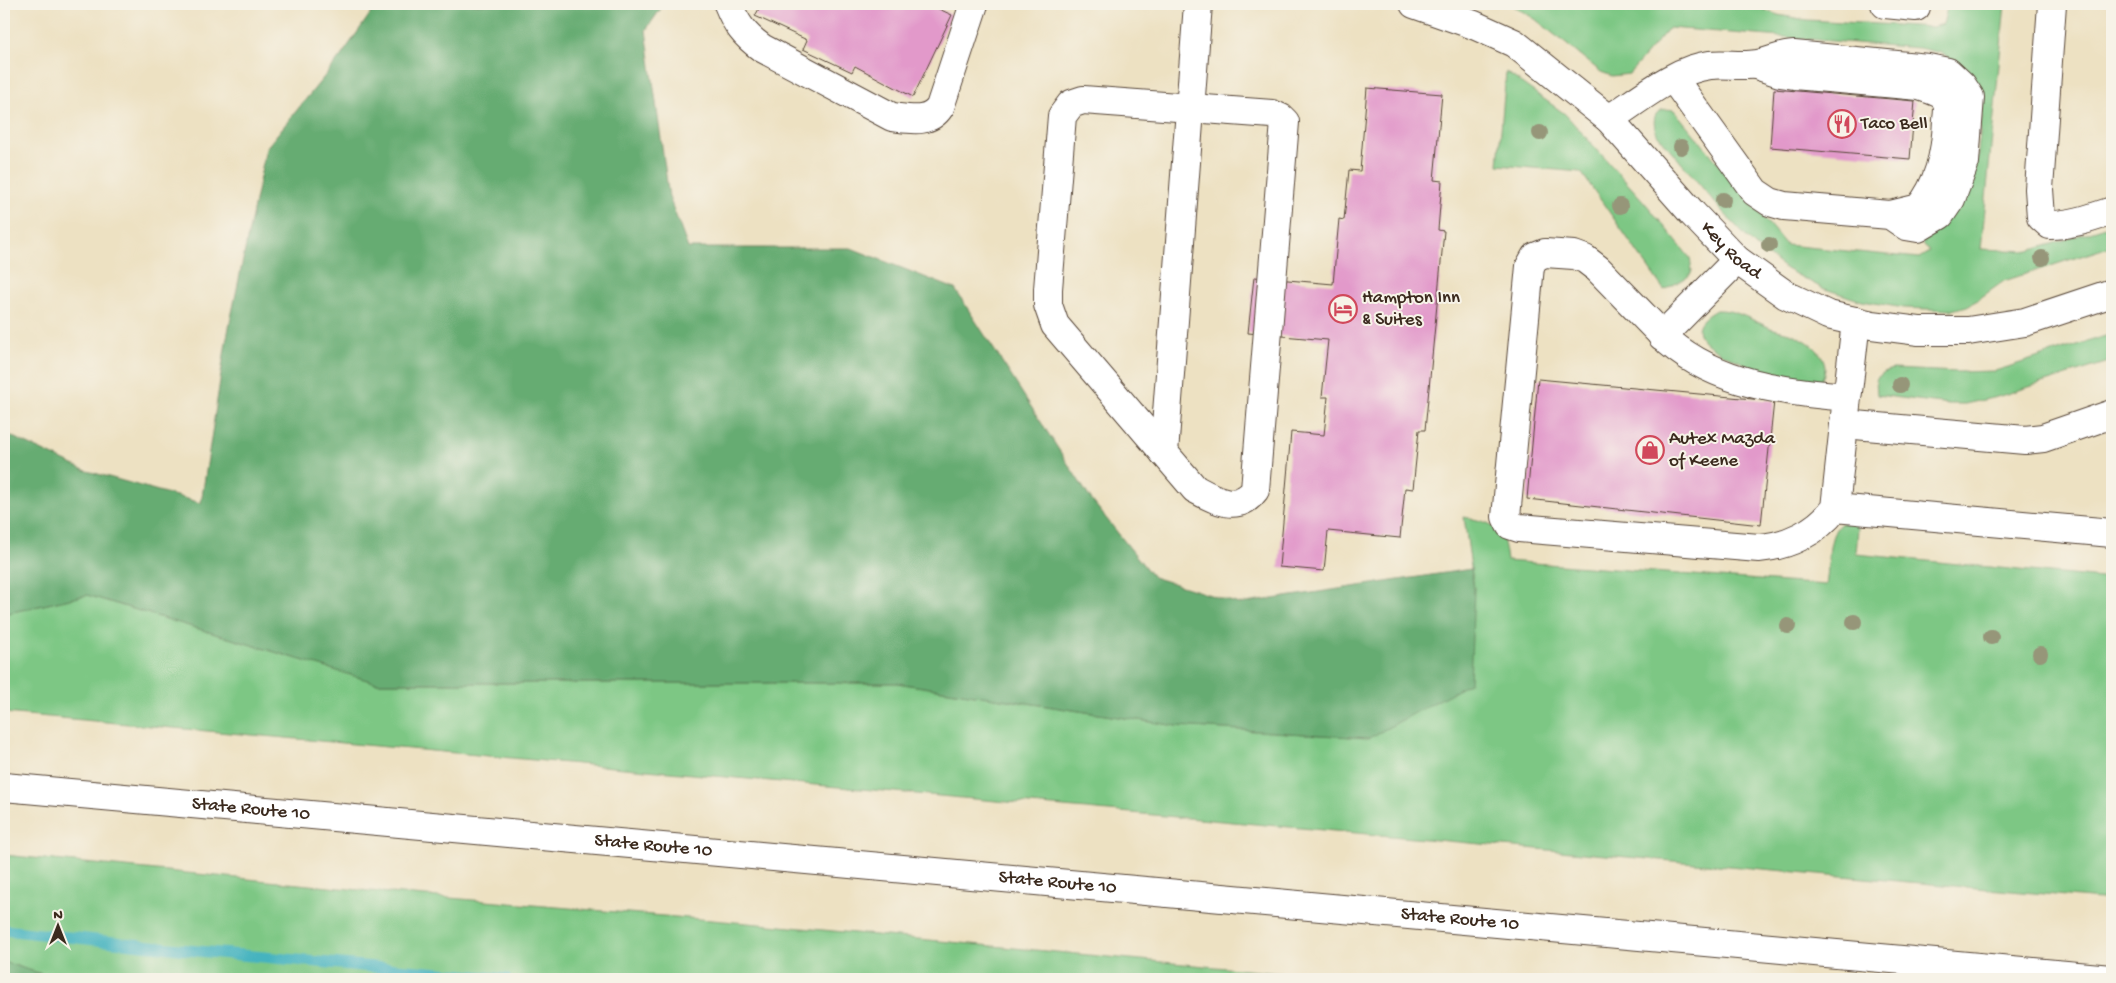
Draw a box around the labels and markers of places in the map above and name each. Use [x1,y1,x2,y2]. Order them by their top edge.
restaurant icon: Taco Bell [1827,109,1857,139]
place label: Taco Bell [1860,113,1928,136]
place label: Hampton Inn & Suites [1362,287,1460,332]
hotel icon: Hampton Inn & Suites [1328,294,1358,324]
place label: Autex Mazda of Keene [1669,428,1776,473]
shop icon: Autex Mazda of Keene [1635,435,1665,465]

